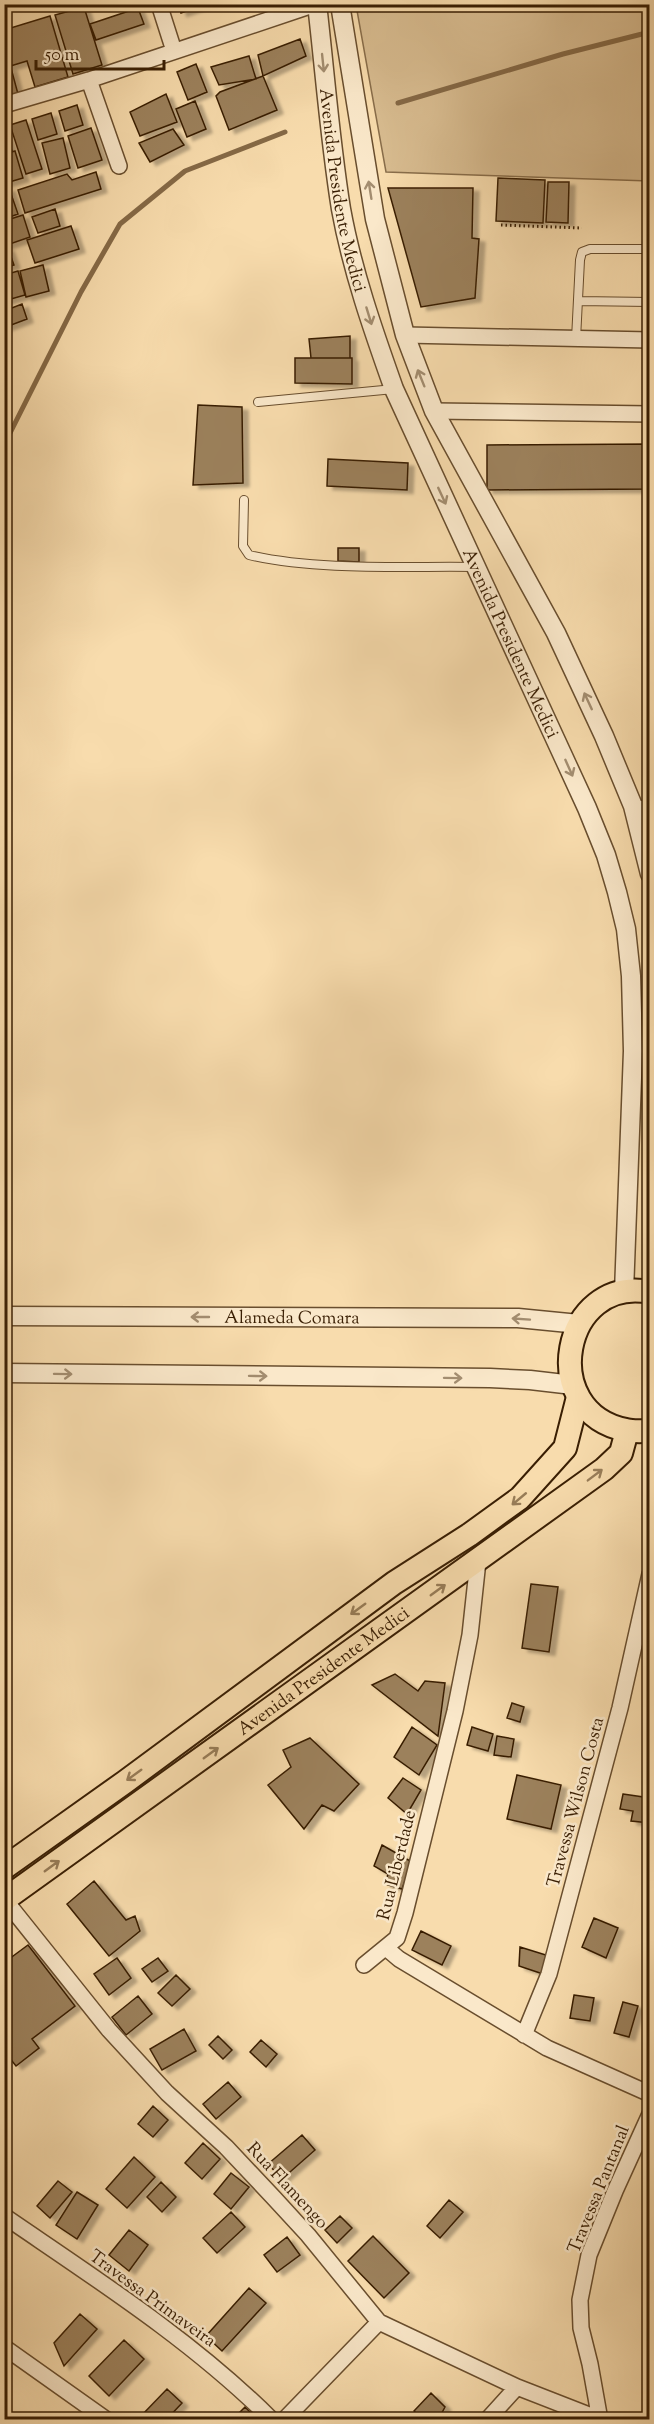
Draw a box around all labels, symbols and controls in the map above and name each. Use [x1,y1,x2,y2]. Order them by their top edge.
scale bar [36,33,164,71]
text: 50 m [44,43,80,69]
one-way arrow [318,52,329,72]
street label: Avenida Presidente Medici [311,87,372,296]
one-way arrow [365,181,376,201]
one-way arrow [365,306,376,325]
one-way arrow [415,369,426,388]
one-way arrow [437,487,449,505]
street label: Avenida Presidente Medici [454,545,564,743]
one-way arrow [581,692,593,710]
one-way arrow [564,759,576,777]
street label: Alameda Comara [224,1306,360,1332]
one-way arrow [190,1311,210,1323]
one-way arrow [511,1313,531,1324]
one-way arrow [52,1368,72,1380]
one-way arrow [247,1370,267,1382]
one-way arrow [442,1372,462,1384]
one-way arrow [587,1469,603,1482]
one-way arrow [511,1492,527,1505]
one-way arrow [429,1584,445,1597]
street label: Avenida Presidente Medici [233,1602,416,1743]
one-way arrow [351,1603,367,1615]
street label: Travessa Wilson Costa [542,1715,612,1891]
one-way arrow [202,1747,218,1759]
one-way arrow [127,1769,143,1781]
street label: Rua Liberdade [372,1808,424,1923]
one-way arrow [44,1860,60,1872]
street label: Travessa Pantanal [562,2122,637,2258]
street label: Rua Flamengo [239,2137,334,2236]
street label: Travessa Primaveira [83,2245,221,2355]

